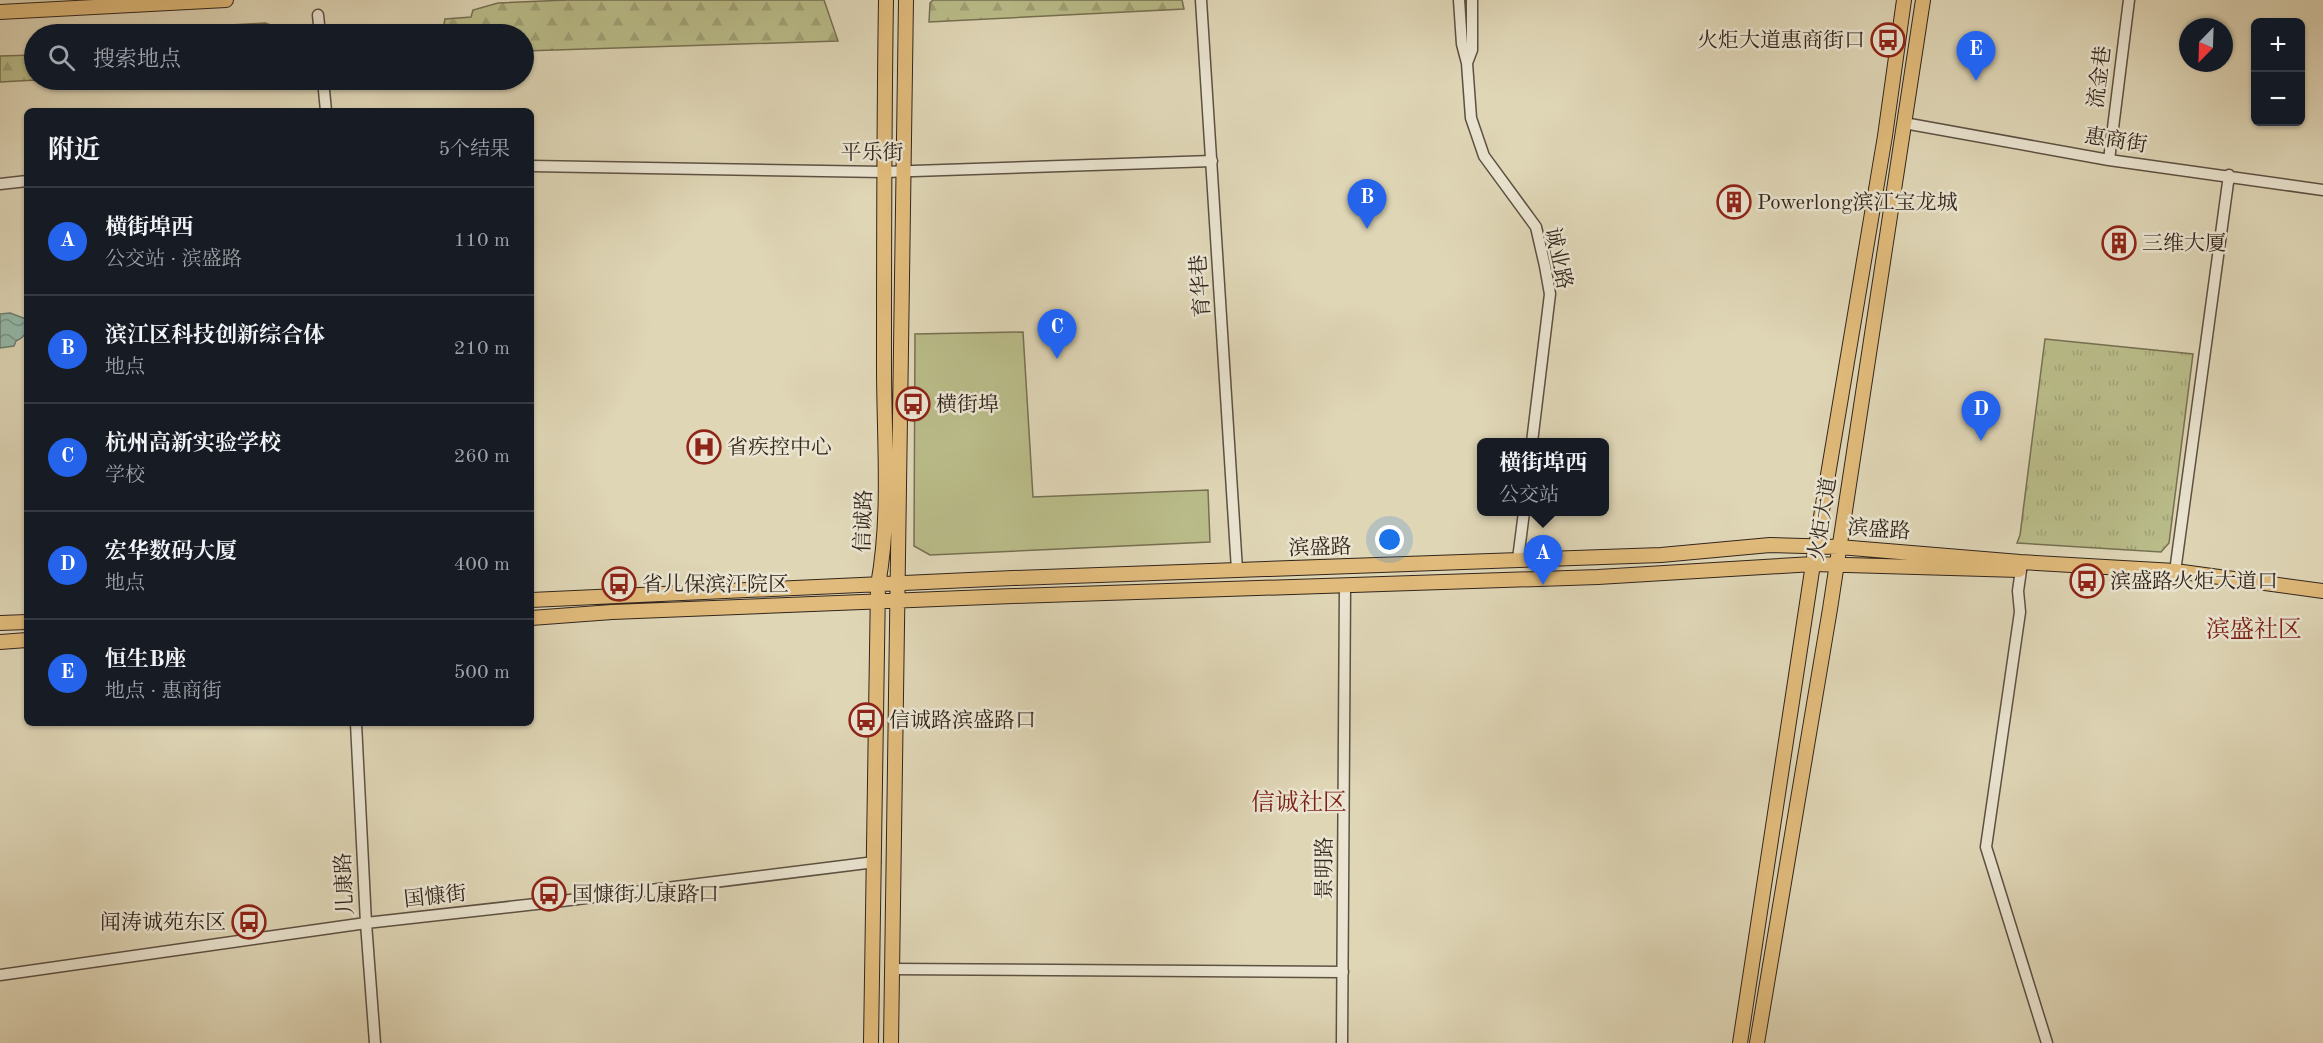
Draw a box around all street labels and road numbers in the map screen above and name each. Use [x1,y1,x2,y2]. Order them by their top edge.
street label: 流金巷 [2084,44,2115,110]
street label: 惠商街 [2083,124,2149,157]
street label: 平乐街 [841,141,904,164]
street label: 诚业路 [1541,225,1576,291]
street label: 育华巷 [1187,254,1214,318]
street label: 火炬大道 [1805,476,1840,562]
street label: 信诚路 [851,489,876,553]
street label: 滨盛路 [1847,515,1911,543]
street label: 滨盛路 [1288,534,1352,560]
street label: 景明路 [1313,837,1336,900]
street label: 儿康路 [331,852,358,916]
street label: 国慷街 [403,882,468,911]

